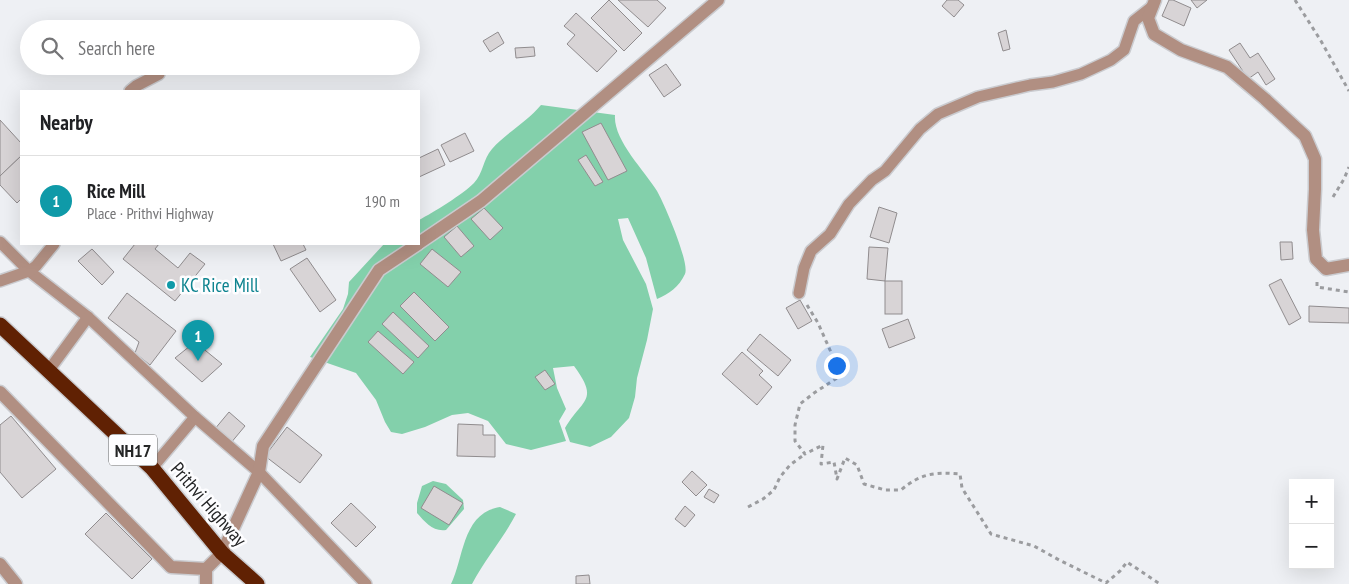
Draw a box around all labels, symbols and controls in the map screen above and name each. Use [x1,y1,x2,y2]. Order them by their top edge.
search box [20,20,420,75]
icon: search [38,34,66,62]
text: Search here [78,36,155,60]
text: Nearby [40,109,93,136]
text: Rice Mill [87,179,145,203]
text: 1 [52,191,60,211]
text: 190 m [365,191,400,211]
text: Place · Prithvi Highway [87,203,214,223]
place label: KC Rice Mill [181,273,259,297]
marker: KC Rice Mill [165,279,177,291]
pin: 1 [182,320,214,361]
your location [824,353,850,379]
road number: NH17 [109,434,157,466]
street label: Prithvi Highway [166,457,253,552]
map controls [1289,479,1334,569]
button: + [1289,479,1334,524]
button: − [1289,524,1334,569]

